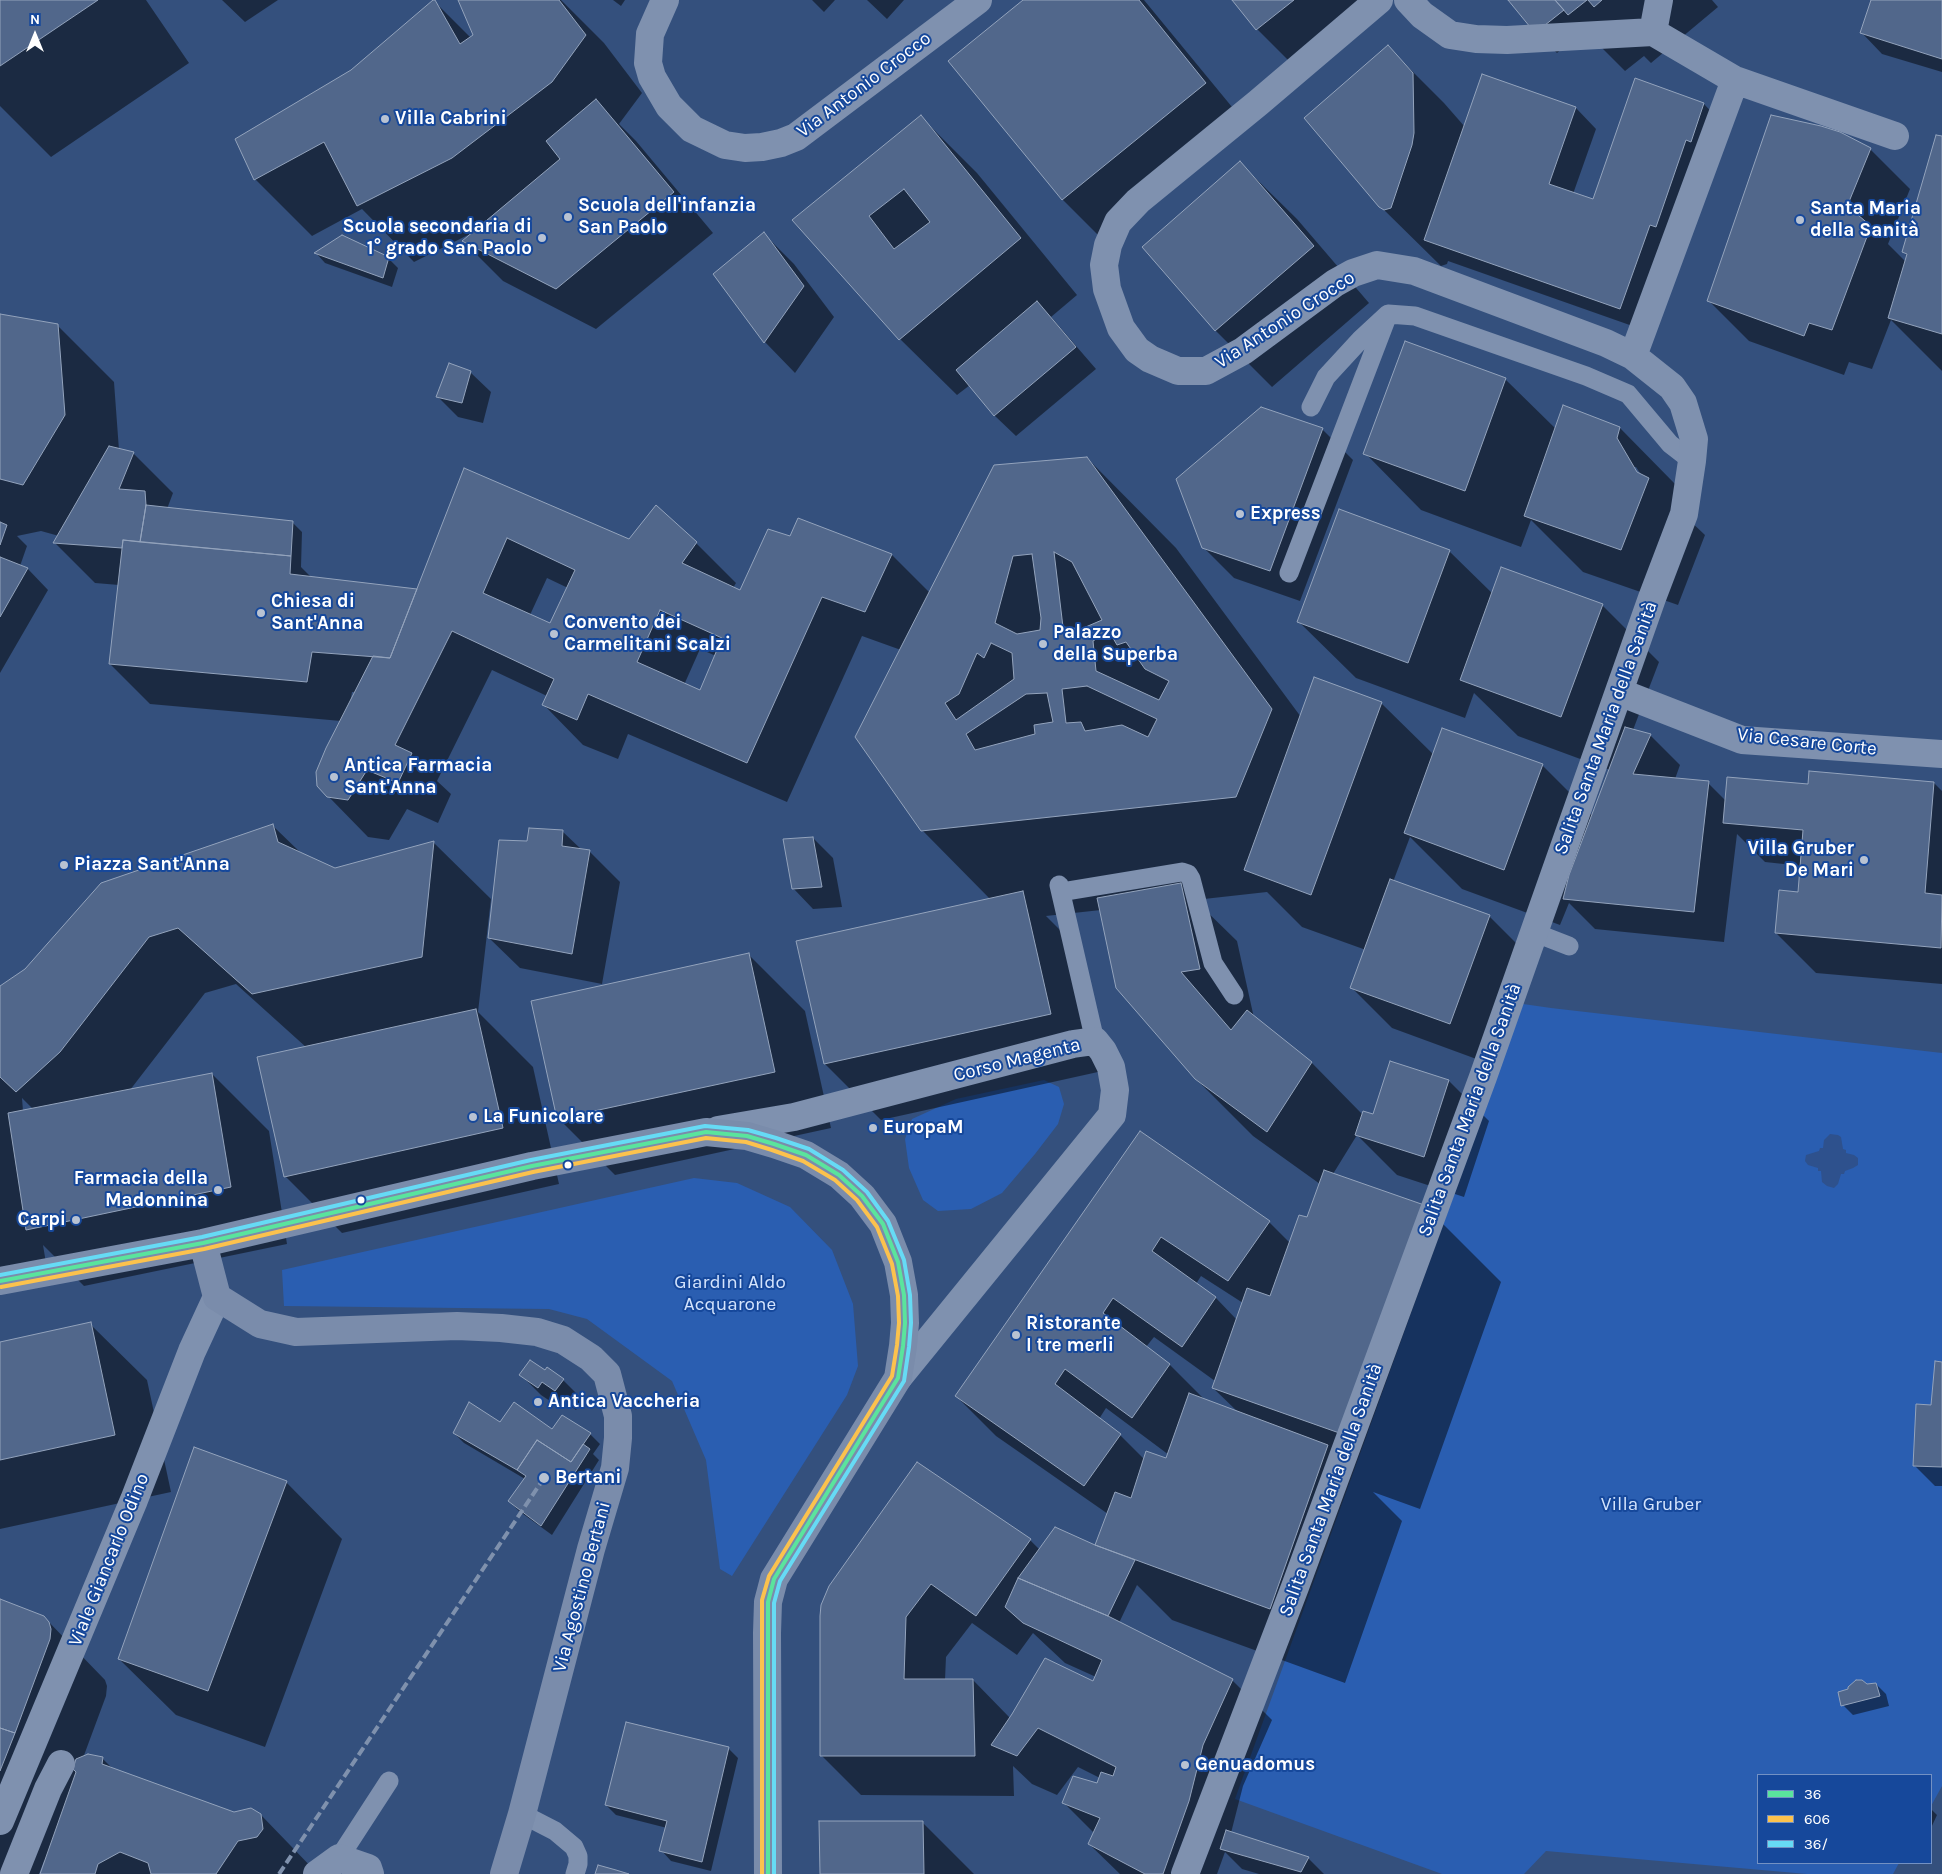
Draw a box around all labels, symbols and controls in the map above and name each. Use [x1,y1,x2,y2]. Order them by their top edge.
north arrow [10,10,60,60]
text: N [30,11,40,28]
street label: Via Antonio Crocco [792,27,936,143]
place label: Villa Cabrini [395,108,507,130]
marker: Villa Cabrini [379,113,391,125]
place label: Scuola dell'infanzia San Paolo [578,195,756,239]
place label: Santa Maria della Sanità [1810,198,1921,242]
marker: Scuola dell'infanzia San Paolo [562,211,574,223]
marker: Santa Maria della Sanità [1794,214,1806,226]
place label: Scuola secondaria di 1° grado San Paolo [342,216,532,260]
marker: Scuola secondaria di 1° grado San Paolo [536,232,548,244]
street label: Via Antonio Crocco [1211,266,1359,374]
place label: Express [1250,503,1321,525]
marker: Express [1234,508,1246,520]
place label: Chiesa di Sant'Anna [271,591,364,635]
street label: Salita Santa Maria della Sanità [1549,598,1663,858]
marker: Chiesa di Sant'Anna [255,607,267,619]
place label: Convento dei Carmelitani Scalzi [564,612,731,656]
place label: Palazzo della Superba [1053,622,1178,666]
marker: Convento dei Carmelitani Scalzi [548,628,560,640]
marker: Palazzo della Superba [1037,638,1049,650]
street label: Via Cesare Corte [1736,723,1878,761]
place label: Antica Farmacia Sant'Anna [344,755,492,799]
marker: Antica Farmacia Sant'Anna [328,771,340,783]
place label: Villa Gruber De Mari [1747,838,1854,882]
place label: Piazza Sant'Anna [74,854,230,876]
marker: Villa Gruber De Mari [1858,854,1870,866]
marker: Piazza Sant'Anna [58,859,70,871]
street label: Salita Santa Maria della Sanità [1413,980,1527,1240]
street label: Corso Magenta [951,1033,1083,1087]
place label: La Funicolare [483,1106,603,1128]
marker: La Funicolare [467,1111,479,1123]
place label: EuropaM [883,1117,964,1139]
marker: EuropaM [867,1122,879,1134]
unlabelled marker [563,1160,573,1170]
place label: Farmacia della Madonnina [74,1168,208,1212]
marker: Farmacia della Madonnina [212,1184,224,1196]
unlabelled marker [356,1195,366,1205]
place label: Carpi [18,1209,66,1231]
marker: Carpi [70,1214,82,1226]
park label: Giardini Aldo Acquarone [674,1272,786,1316]
place label: Ristorante I tre merli [1026,1313,1121,1357]
marker: Ristorante I tre merli [1010,1329,1022,1341]
street label: Salita Santa Maria della Sanità [1274,1360,1388,1620]
place label: Antica Vaccheria [548,1391,700,1413]
marker: Antica Vaccheria [532,1396,544,1408]
place label: Bertani [555,1467,622,1489]
street label: Viale Giancarlo Odino [64,1470,154,1650]
marker: Bertani [537,1471,551,1485]
park label: Villa Gruber [1601,1494,1701,1516]
street label: Via Agostino Bertani [548,1499,616,1675]
place label: Genuadomus [1195,1754,1315,1776]
marker: Genuadomus [1179,1759,1191,1771]
legend [1757,1774,1932,1864]
text: 36 [1804,1785,1821,1803]
text: 606 [1804,1810,1830,1828]
text: 36/ [1804,1835,1828,1853]

